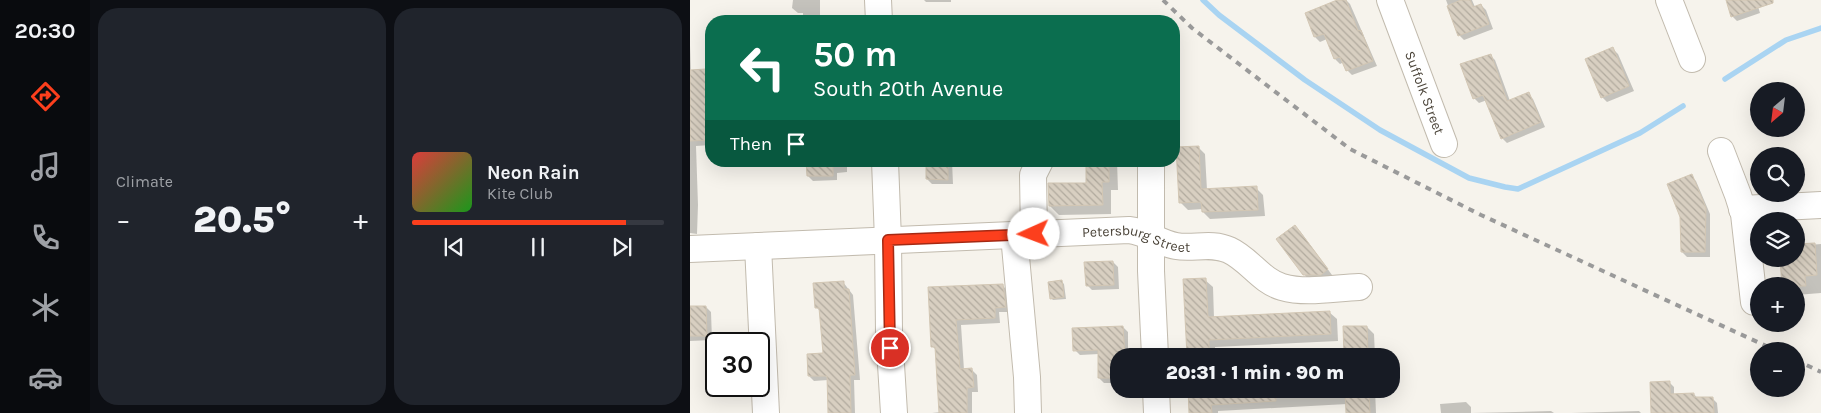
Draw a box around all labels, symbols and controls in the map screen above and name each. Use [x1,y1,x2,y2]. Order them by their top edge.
text: 20:30 [15,18,75,44]
text: 50 m [813,34,898,75]
icon: left [730,35,795,100]
street label: Suffolk Street [1401,49,1448,137]
text: South 20th Avenue [813,76,1003,102]
icon: directions [28,79,63,114]
north arrow [1750,82,1805,138]
map controls [1750,82,1805,397]
icon: arrive [782,130,810,158]
text: Then [730,133,772,155]
button: search [1750,147,1805,202]
icon: music [28,149,63,184]
text: Neon Rain [487,162,580,184]
text: Climate [116,172,173,191]
text: Kite Club [487,184,553,203]
text: 20.5° [193,197,291,242]
text: − [116,203,131,236]
text: + [353,203,368,236]
position arrow [1007,207,1059,259]
button: layers [1750,212,1805,267]
icon: phone [28,220,63,255]
street label: Petersburg Street [1082,222,1190,256]
icon: previous [440,233,468,261]
icon: pause [524,233,552,261]
icon: next [608,233,636,261]
button: + [1750,277,1805,332]
icon: climate [28,290,63,325]
pin [869,327,911,369]
speed limit sign: 30 [705,332,770,397]
icon: arrive [876,334,904,362]
button: − [1750,342,1805,397]
icon: car [28,360,63,395]
text: 20:31 · 1 min · 90 m [1166,362,1344,384]

